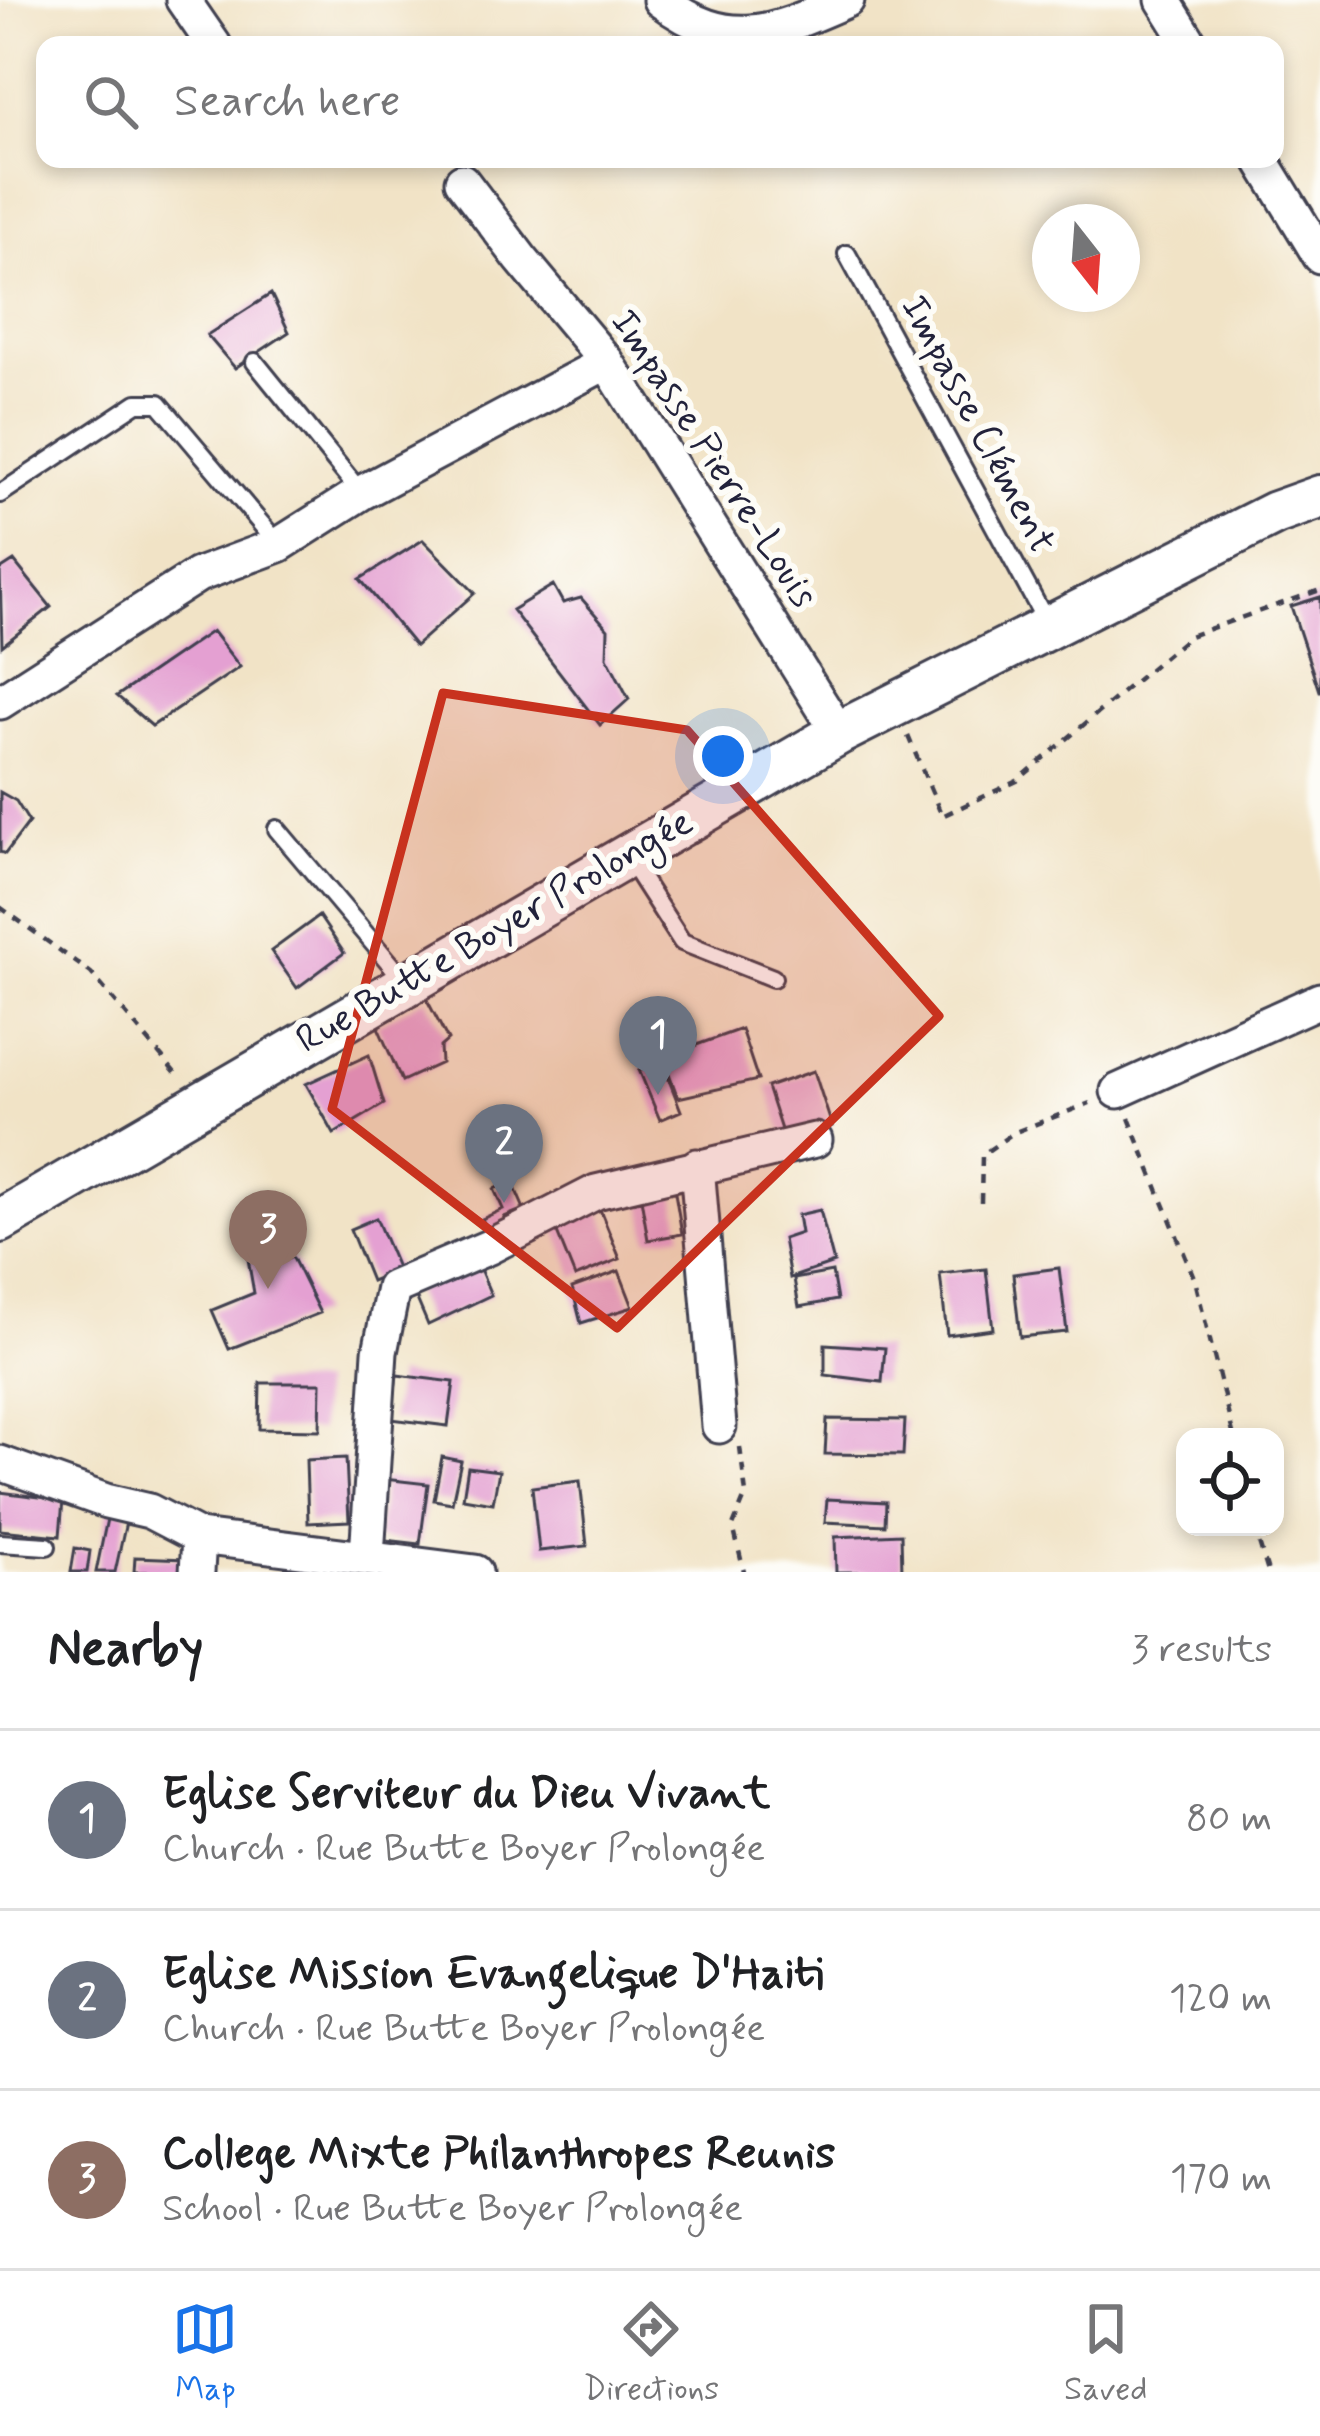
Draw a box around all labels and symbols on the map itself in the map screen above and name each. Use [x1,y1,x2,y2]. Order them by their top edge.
north arrow [1032,204,1140,312]
street label: Impasse Clément [887,287,1067,563]
street label: Impasse Pierre-Louis [597,300,829,618]
your location [693,726,753,786]
street label: Rue Butte Boyer Prolongée [287,797,704,1069]
pin: 1 [619,996,697,1095]
pin: 2 [465,1104,543,1203]
pin: 3 [229,1190,307,1289]

